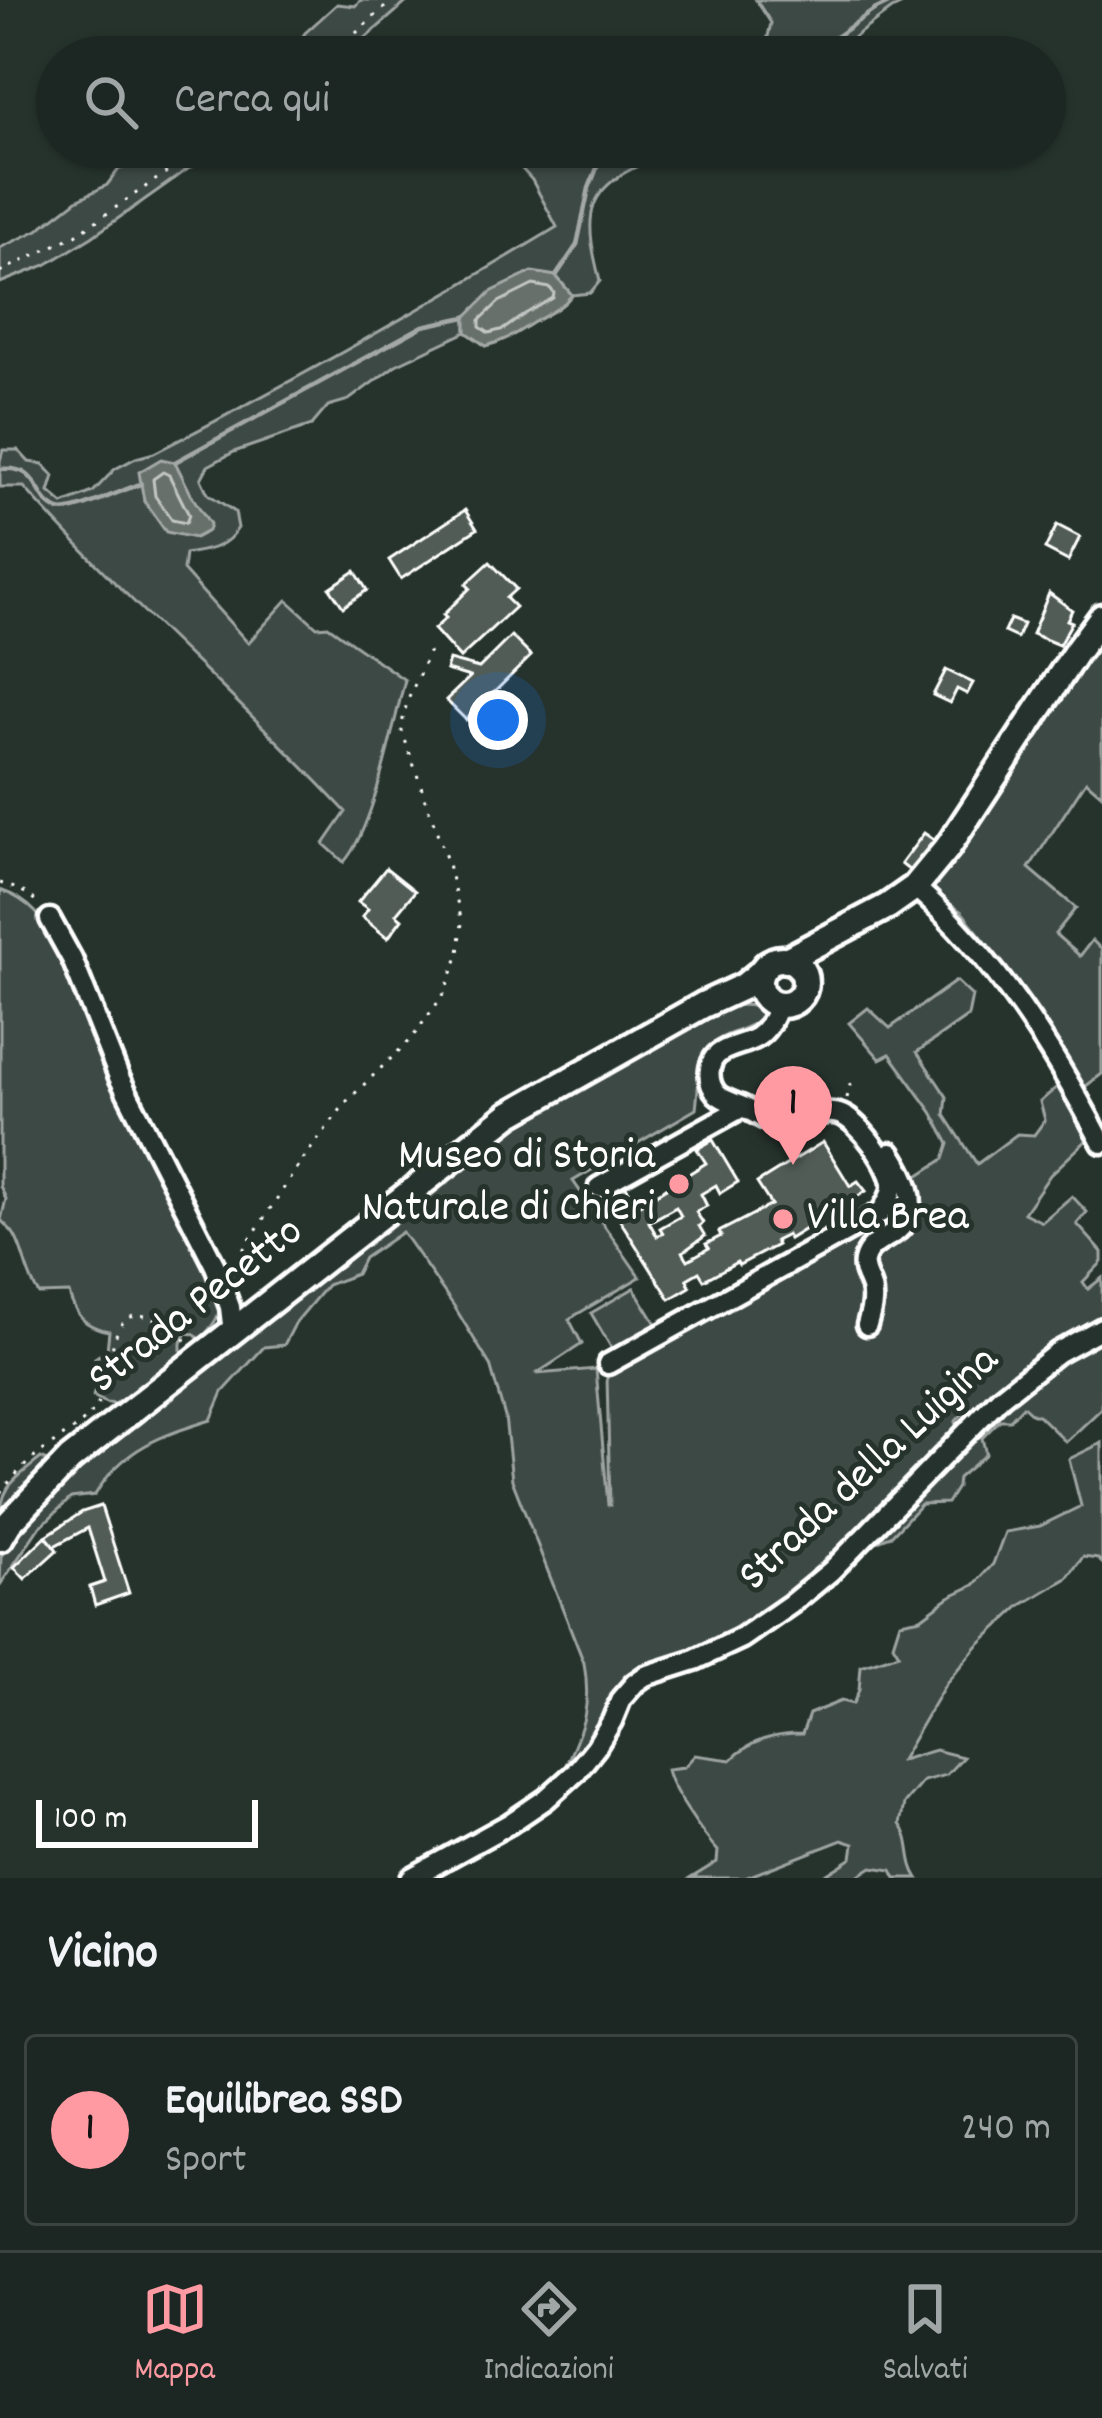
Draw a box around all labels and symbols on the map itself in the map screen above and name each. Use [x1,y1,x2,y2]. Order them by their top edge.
your location [468,690,528,750]
pin: 1 [754,1066,832,1165]
place label: Museo di Storia Naturale di Chieri [362,1126,656,1242]
marker: Museo di Storia Naturale di Chieri [666,1171,692,1197]
place label: Villa Brea [807,1187,970,1251]
street label: Strada Pecetto [76,1202,318,1412]
marker: Villa Brea [770,1206,796,1232]
street label: Strada della Luigina [725,1331,1015,1608]
scale bar [36,1794,258,1847]

